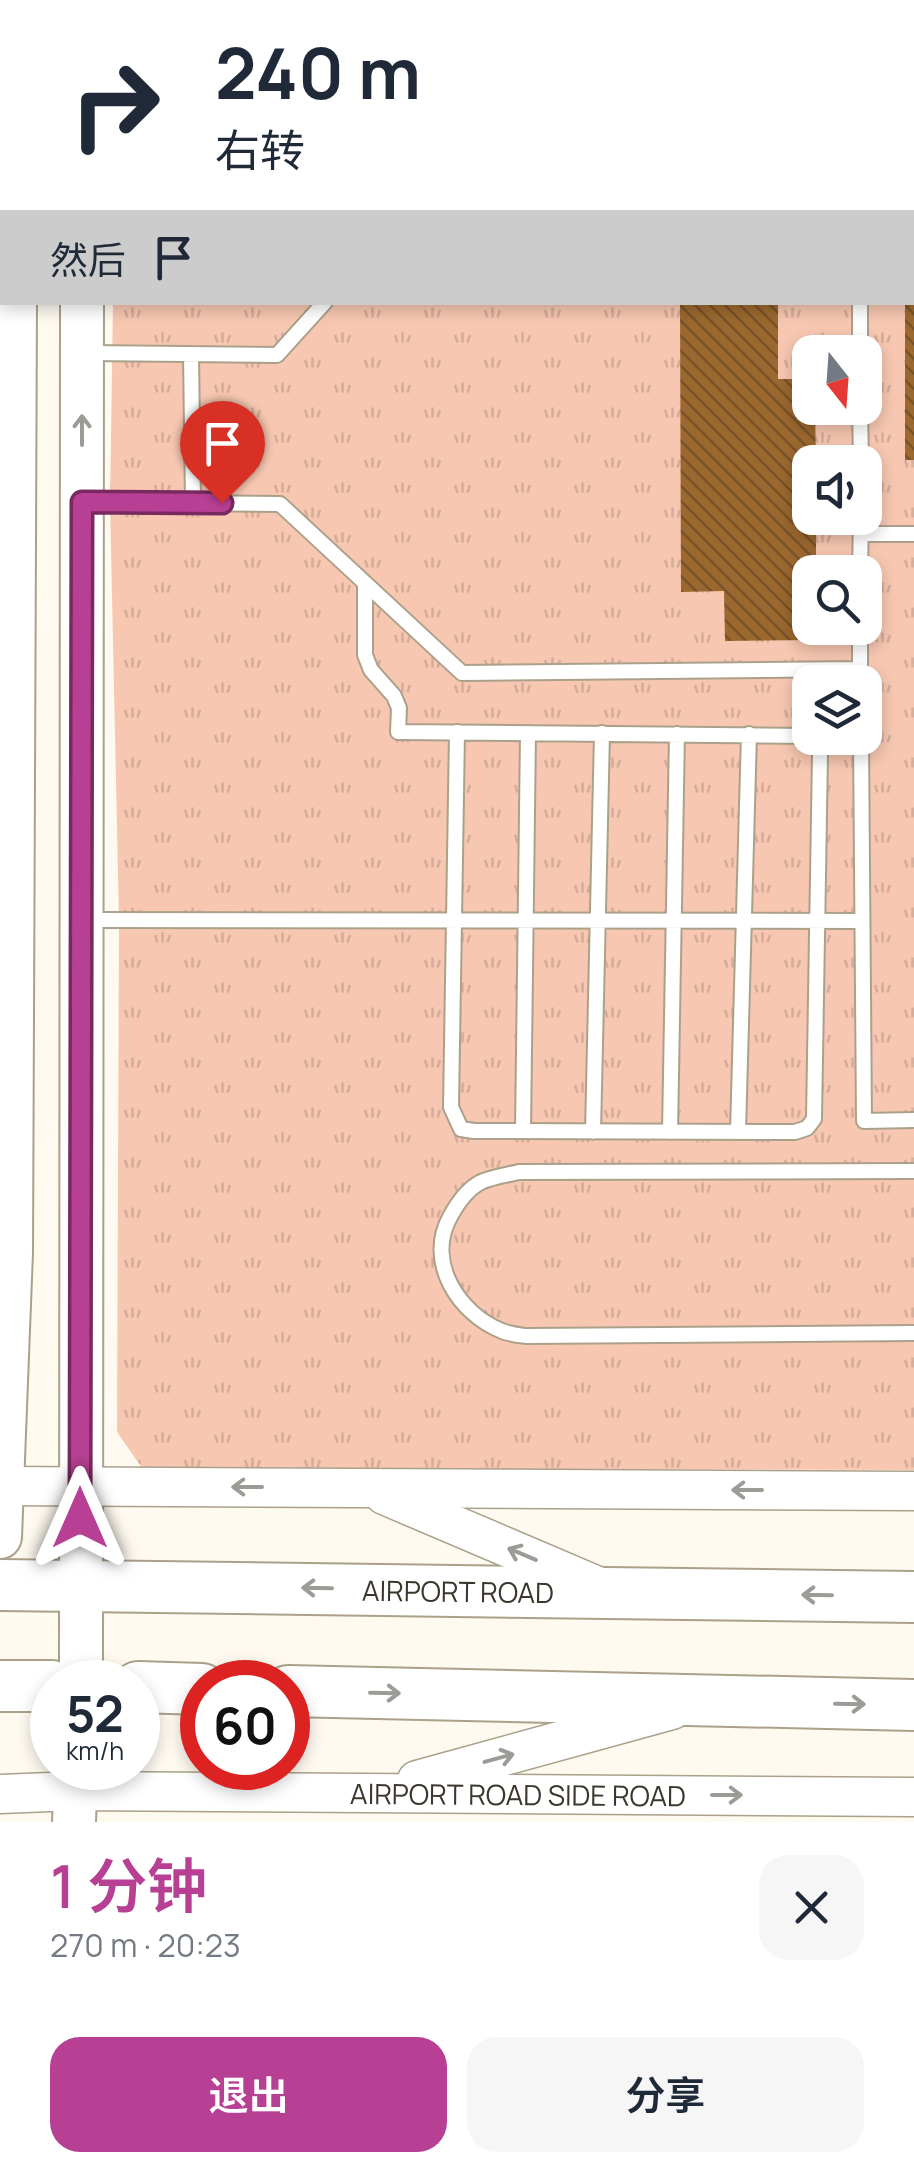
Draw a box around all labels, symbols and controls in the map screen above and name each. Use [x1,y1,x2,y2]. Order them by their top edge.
text: 240 m [215,24,421,120]
icon: right [50,40,180,170]
text: 右转 [215,119,305,181]
icon: arrive [146,230,201,285]
text: 然后 [50,233,126,285]
north arrow [792,335,882,425]
map controls [792,335,882,755]
pin [180,401,265,504]
one-way arrow [72,415,92,448]
icon: arrive [195,416,250,471]
button: sound [792,445,882,535]
button: search [792,555,882,645]
button: layers [792,665,882,755]
position arrow [28,1466,132,1570]
one-way arrow [231,1477,263,1496]
one-way arrow [731,1480,764,1500]
one-way arrow [507,1544,538,1562]
street label: AIRPORT ROAD [362,1571,554,1611]
one-way arrow [301,1578,334,1598]
one-way arrow [801,1586,834,1604]
speed limit sign: 60 [180,1660,310,1790]
text: 52 [66,1679,124,1747]
one-way arrow [368,1683,400,1702]
one-way arrow [833,1694,865,1713]
text: km/h [66,1733,124,1768]
one-way arrow [482,1747,514,1766]
street label: AIRPORT ROAD SIDE ROAD [350,1774,686,1814]
one-way arrow [711,1786,743,1805]
text: 1 分钟 [50,1844,207,1926]
button: close [759,1855,864,1960]
text: 270 m · 20:23 [50,1923,241,1967]
button: 退出 [50,2037,447,2152]
button: 分享 [467,2037,864,2152]

